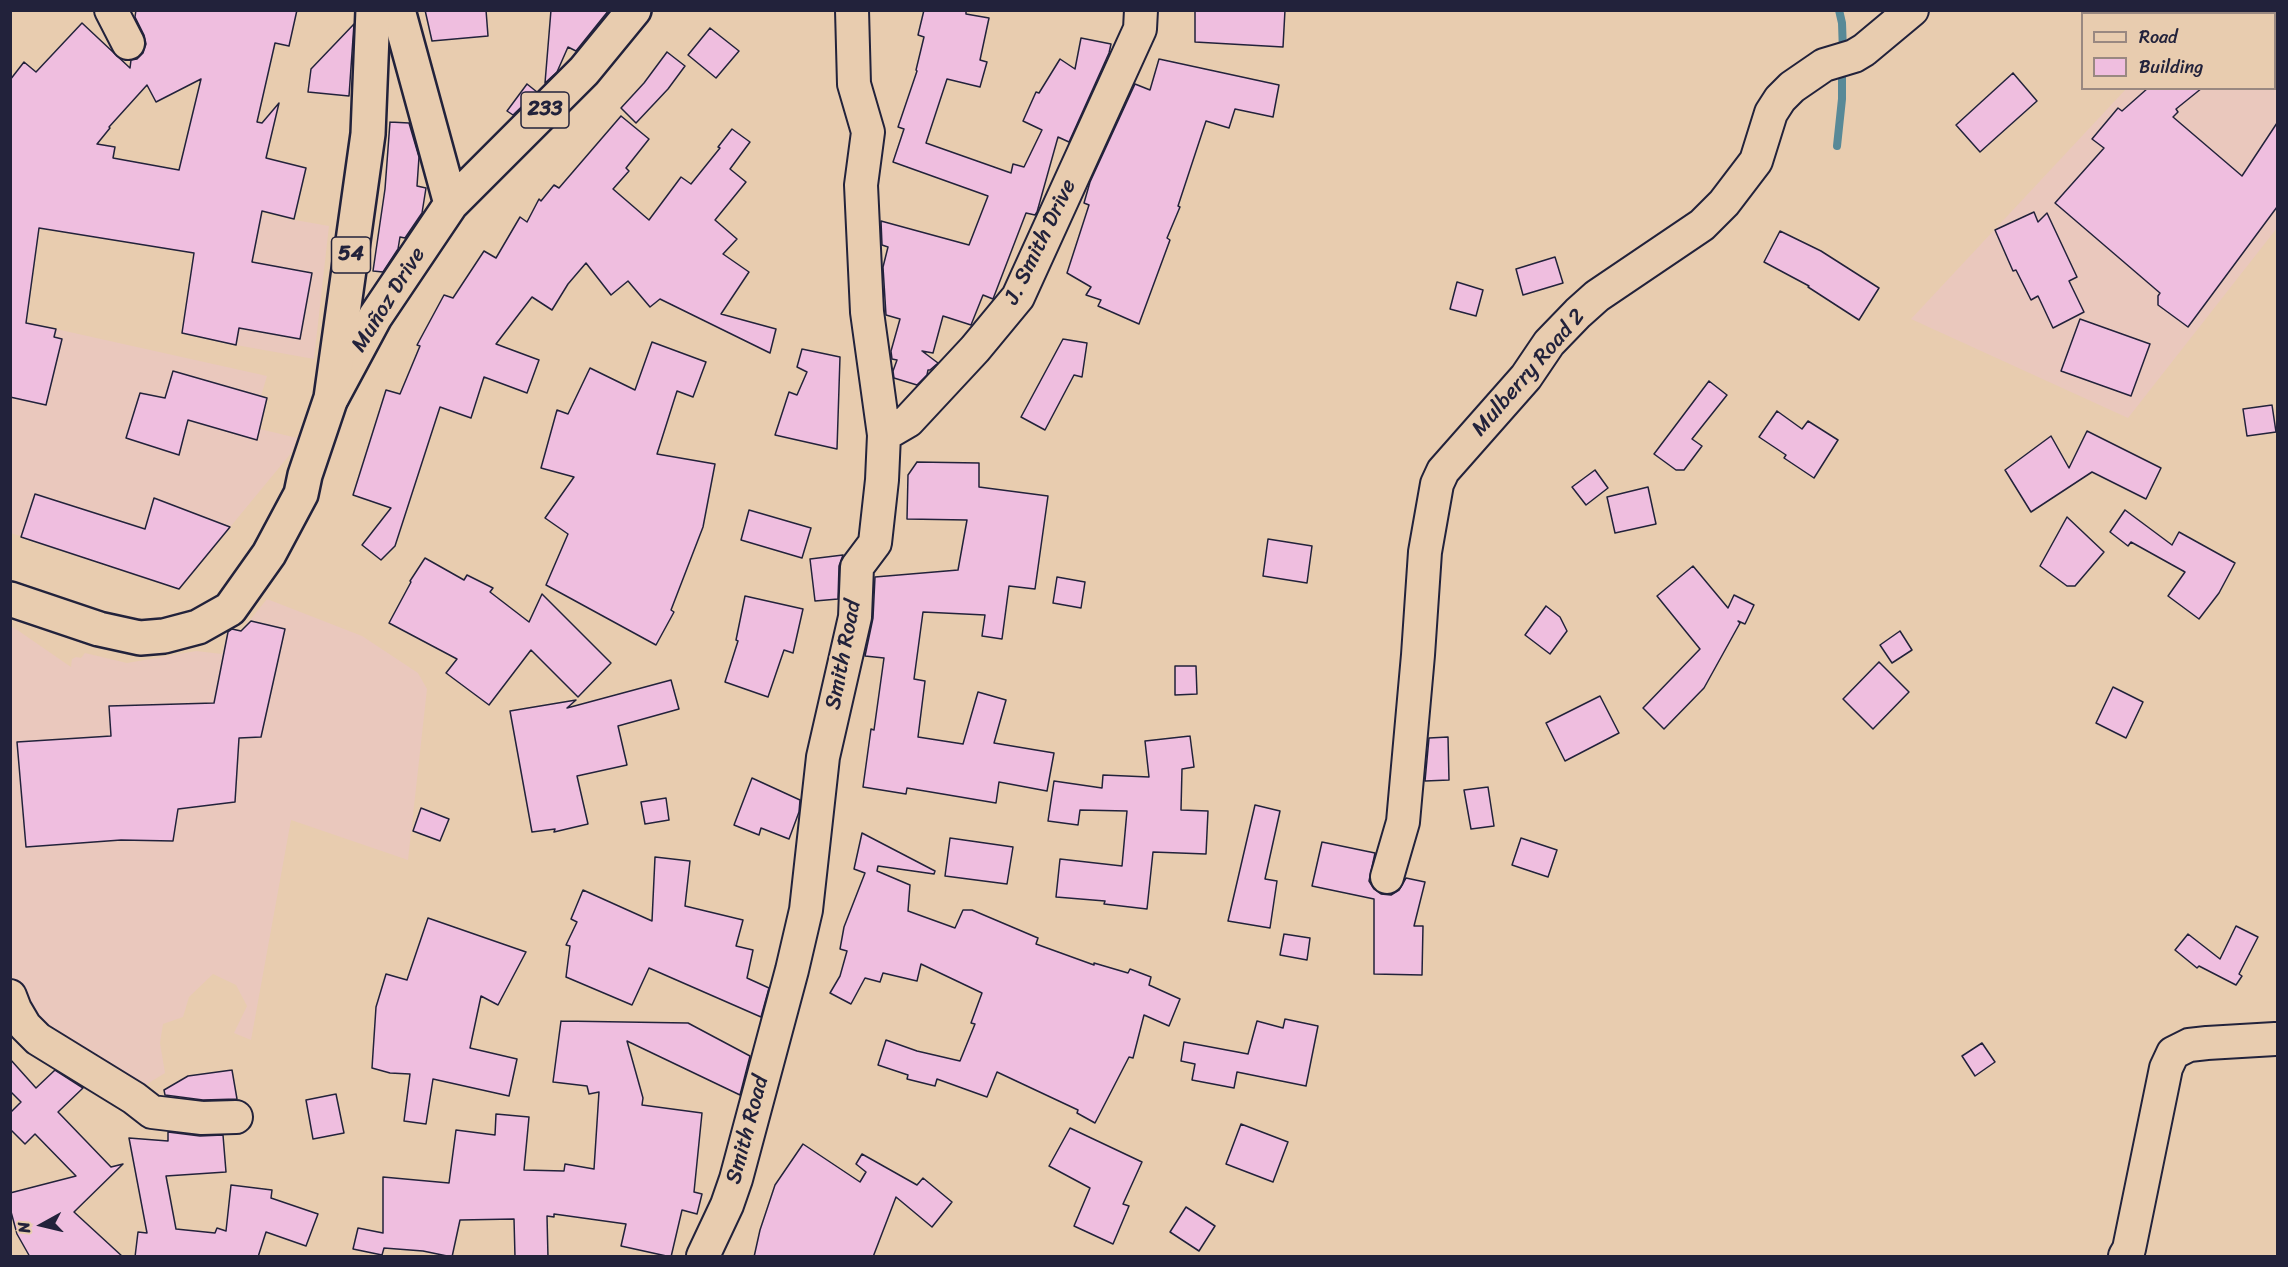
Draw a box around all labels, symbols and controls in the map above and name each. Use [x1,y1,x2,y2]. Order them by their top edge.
legend [2081,12,2276,90]
text: Road [2139,21,2178,53]
text: Building [2139,51,2203,83]
road number: 233 [521,92,569,128]
street label: J. Smith Drive [999,175,1083,309]
road number: 54 [332,237,370,273]
street label: Muñoz Drive [346,243,432,357]
street label: Mulberry Road 2 [1467,304,1591,442]
street label: Smith Road [820,598,868,712]
street label: Smith Road [721,1073,775,1187]
north arrow [12,1195,72,1255]
text: N [9,1220,39,1235]

